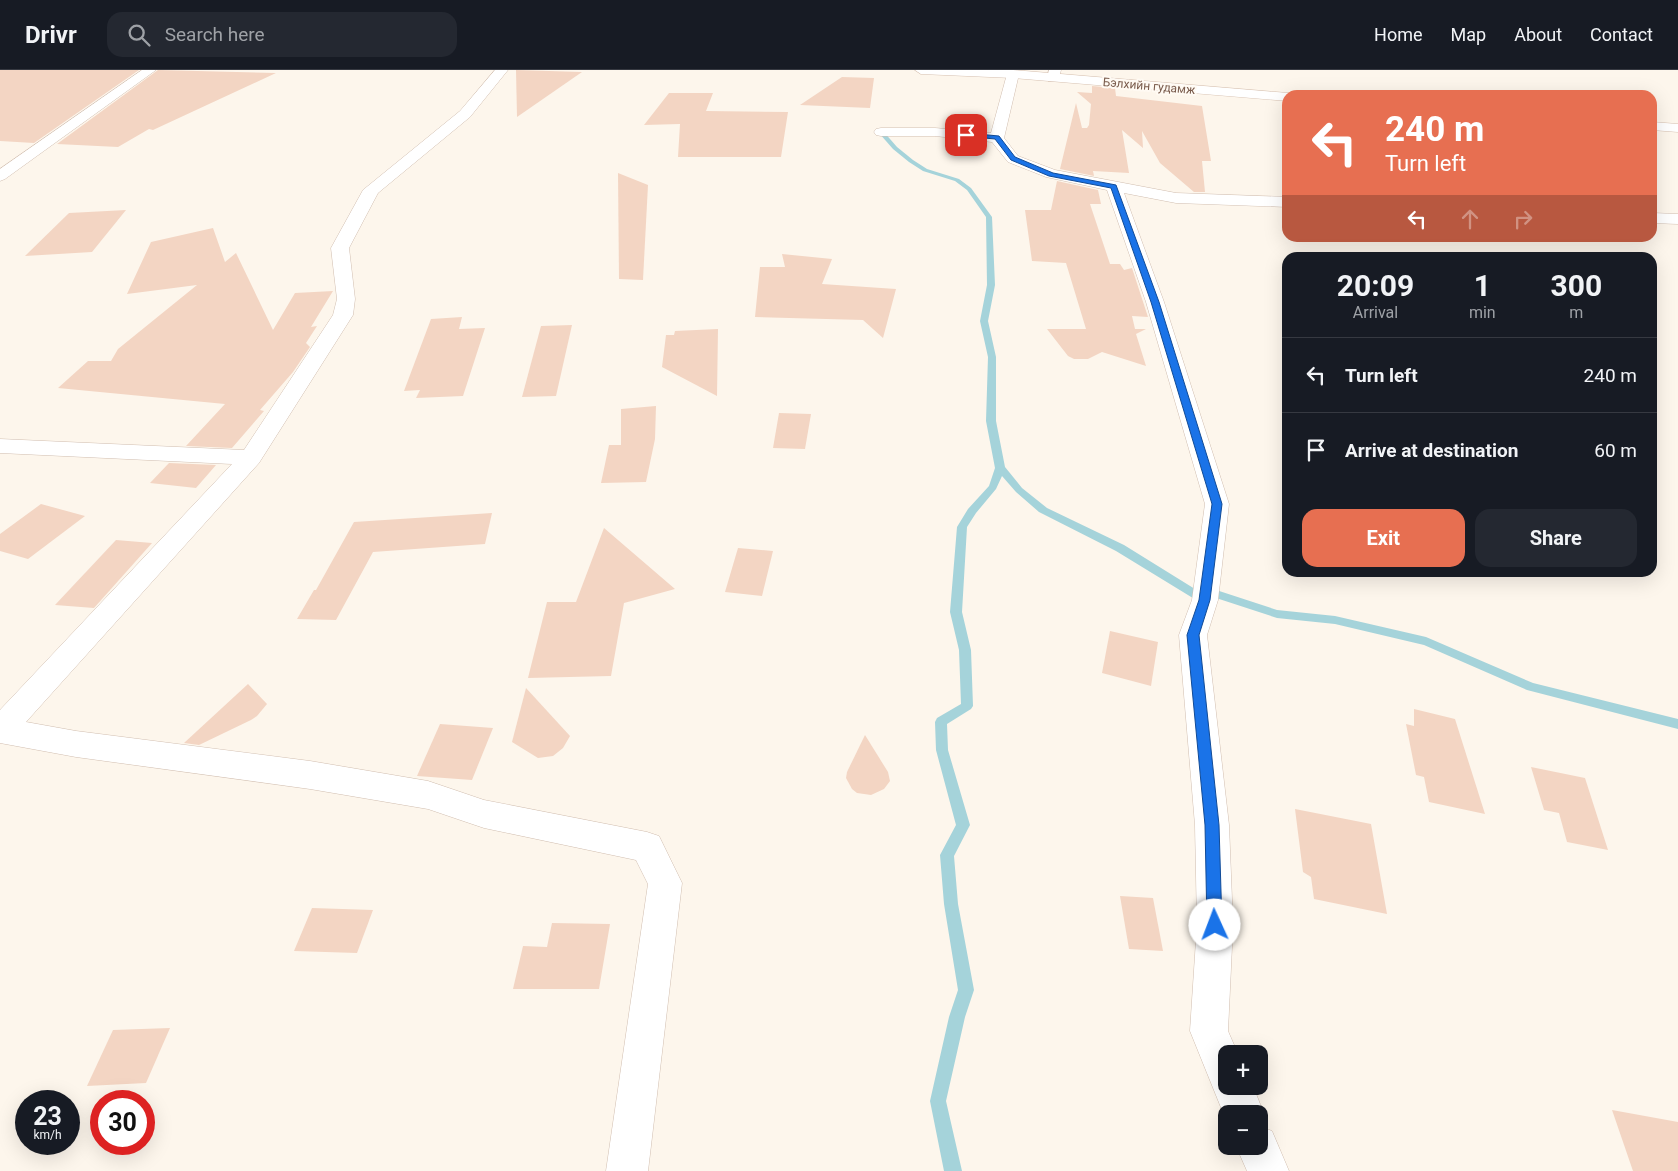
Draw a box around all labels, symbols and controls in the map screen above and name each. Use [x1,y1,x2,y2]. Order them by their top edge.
search box [107,12,457,57]
text: Drivr [25,21,77,49]
icon: search [125,21,153,49]
text: Search here [165,23,265,46]
text: Home [1374,24,1423,45]
text: Map [1451,24,1486,45]
text: About [1514,24,1562,45]
text: Contact [1590,24,1653,45]
street label: Бэлхийн гудамж [1102,75,1197,97]
text: 240 m [1385,109,1484,150]
icon: left [1302,110,1367,175]
pin [945,114,987,156]
icon: arrive [952,121,980,149]
text: Turn left [1385,151,1466,176]
icon: left [1403,205,1431,233]
icon: ahead [1456,205,1484,233]
icon: right [1509,205,1537,233]
text: 20:09 [1337,268,1414,303]
text: 1 [1474,268,1491,303]
text: 300 [1551,268,1602,303]
text: Arrival [1353,303,1398,322]
text: min [1469,303,1496,322]
text: m [1569,303,1583,322]
icon: left [1302,361,1330,389]
text: Turn left [1345,364,1418,387]
text: 240 m [1584,364,1637,387]
icon: arrive [1302,436,1330,464]
text: Arrive at destination [1345,439,1518,462]
text: 60 m [1594,439,1637,462]
button: Exit [1302,509,1465,567]
button: Share [1475,509,1637,567]
position arrow [1188,898,1240,950]
map controls [1218,1045,1268,1155]
button: + [1218,1045,1268,1095]
speed limit sign: 30 [90,1090,155,1155]
text: 23 [33,1102,62,1131]
button: − [1218,1105,1268,1155]
text: km/h [33,1128,62,1142]

